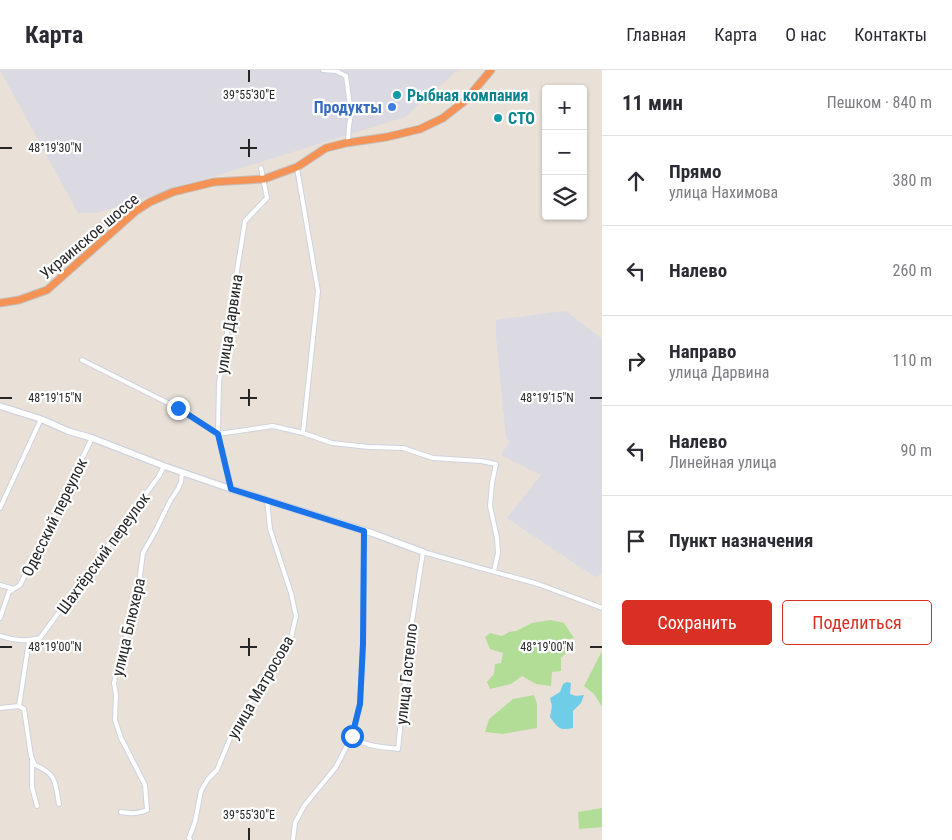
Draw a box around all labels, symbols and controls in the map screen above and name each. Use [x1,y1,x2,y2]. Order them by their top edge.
text: Карта [25,21,83,49]
text: Главная [626,24,686,45]
text: Карта [714,24,757,45]
text: О нас [785,24,826,45]
text: Контакты [854,24,927,45]
map controls [542,85,587,220]
button: + [542,85,587,130]
place label: Рыбная компания [407,86,528,105]
text: 39°55'30"E [223,88,275,102]
marker: Рыбная компания [391,89,403,101]
text: 11 мин [622,91,683,115]
text: Пешком · 840 m [827,93,932,112]
place label: Продукты [314,98,382,117]
marker: Продукты [386,101,398,113]
place label: СТО [508,109,535,128]
marker: СТО [492,112,504,124]
button: − [542,130,587,175]
text: 48°19'30"N [28,141,82,155]
text: Прямо [669,160,722,183]
icon: ahead [622,167,650,195]
text: 380 m [893,171,932,190]
button: layers [542,175,587,220]
text: улица Нахимова [669,183,778,202]
street label: Украинское шоссе [36,190,143,283]
icon: left [622,257,650,285]
text: Налево [669,259,727,282]
text: 260 m [893,261,932,280]
street label: улица Дарвина [212,273,247,375]
text: Направо [669,340,736,363]
icon: right [622,347,650,375]
text: 110 m [893,351,932,370]
text: улица Дарвина [669,363,770,382]
text: 48°19'15"N [28,391,82,405]
text: 48°19'15"N [520,391,574,405]
route end [167,397,190,420]
text: Налево [669,430,727,453]
icon: left [622,437,650,465]
text: 90 m [900,441,932,460]
text: Линейная улица [669,453,777,472]
street label: Одесский переулок [18,455,91,579]
street label: Шахтёрский переулок [53,489,154,618]
icon: arrive [622,527,650,555]
text: Пункт назначения [669,529,813,552]
street label: улица Блюхера [108,576,149,678]
button: Сохранить [622,600,772,645]
button: Поделиться [782,600,932,645]
street label: улица Гастелло [392,623,421,726]
street label: улица Матросова [223,632,298,742]
text: 48°19'00"N [28,640,82,654]
text: 48°19'00"N [520,640,574,654]
route start [341,725,364,748]
text: 39°55'30"E [223,808,275,822]

